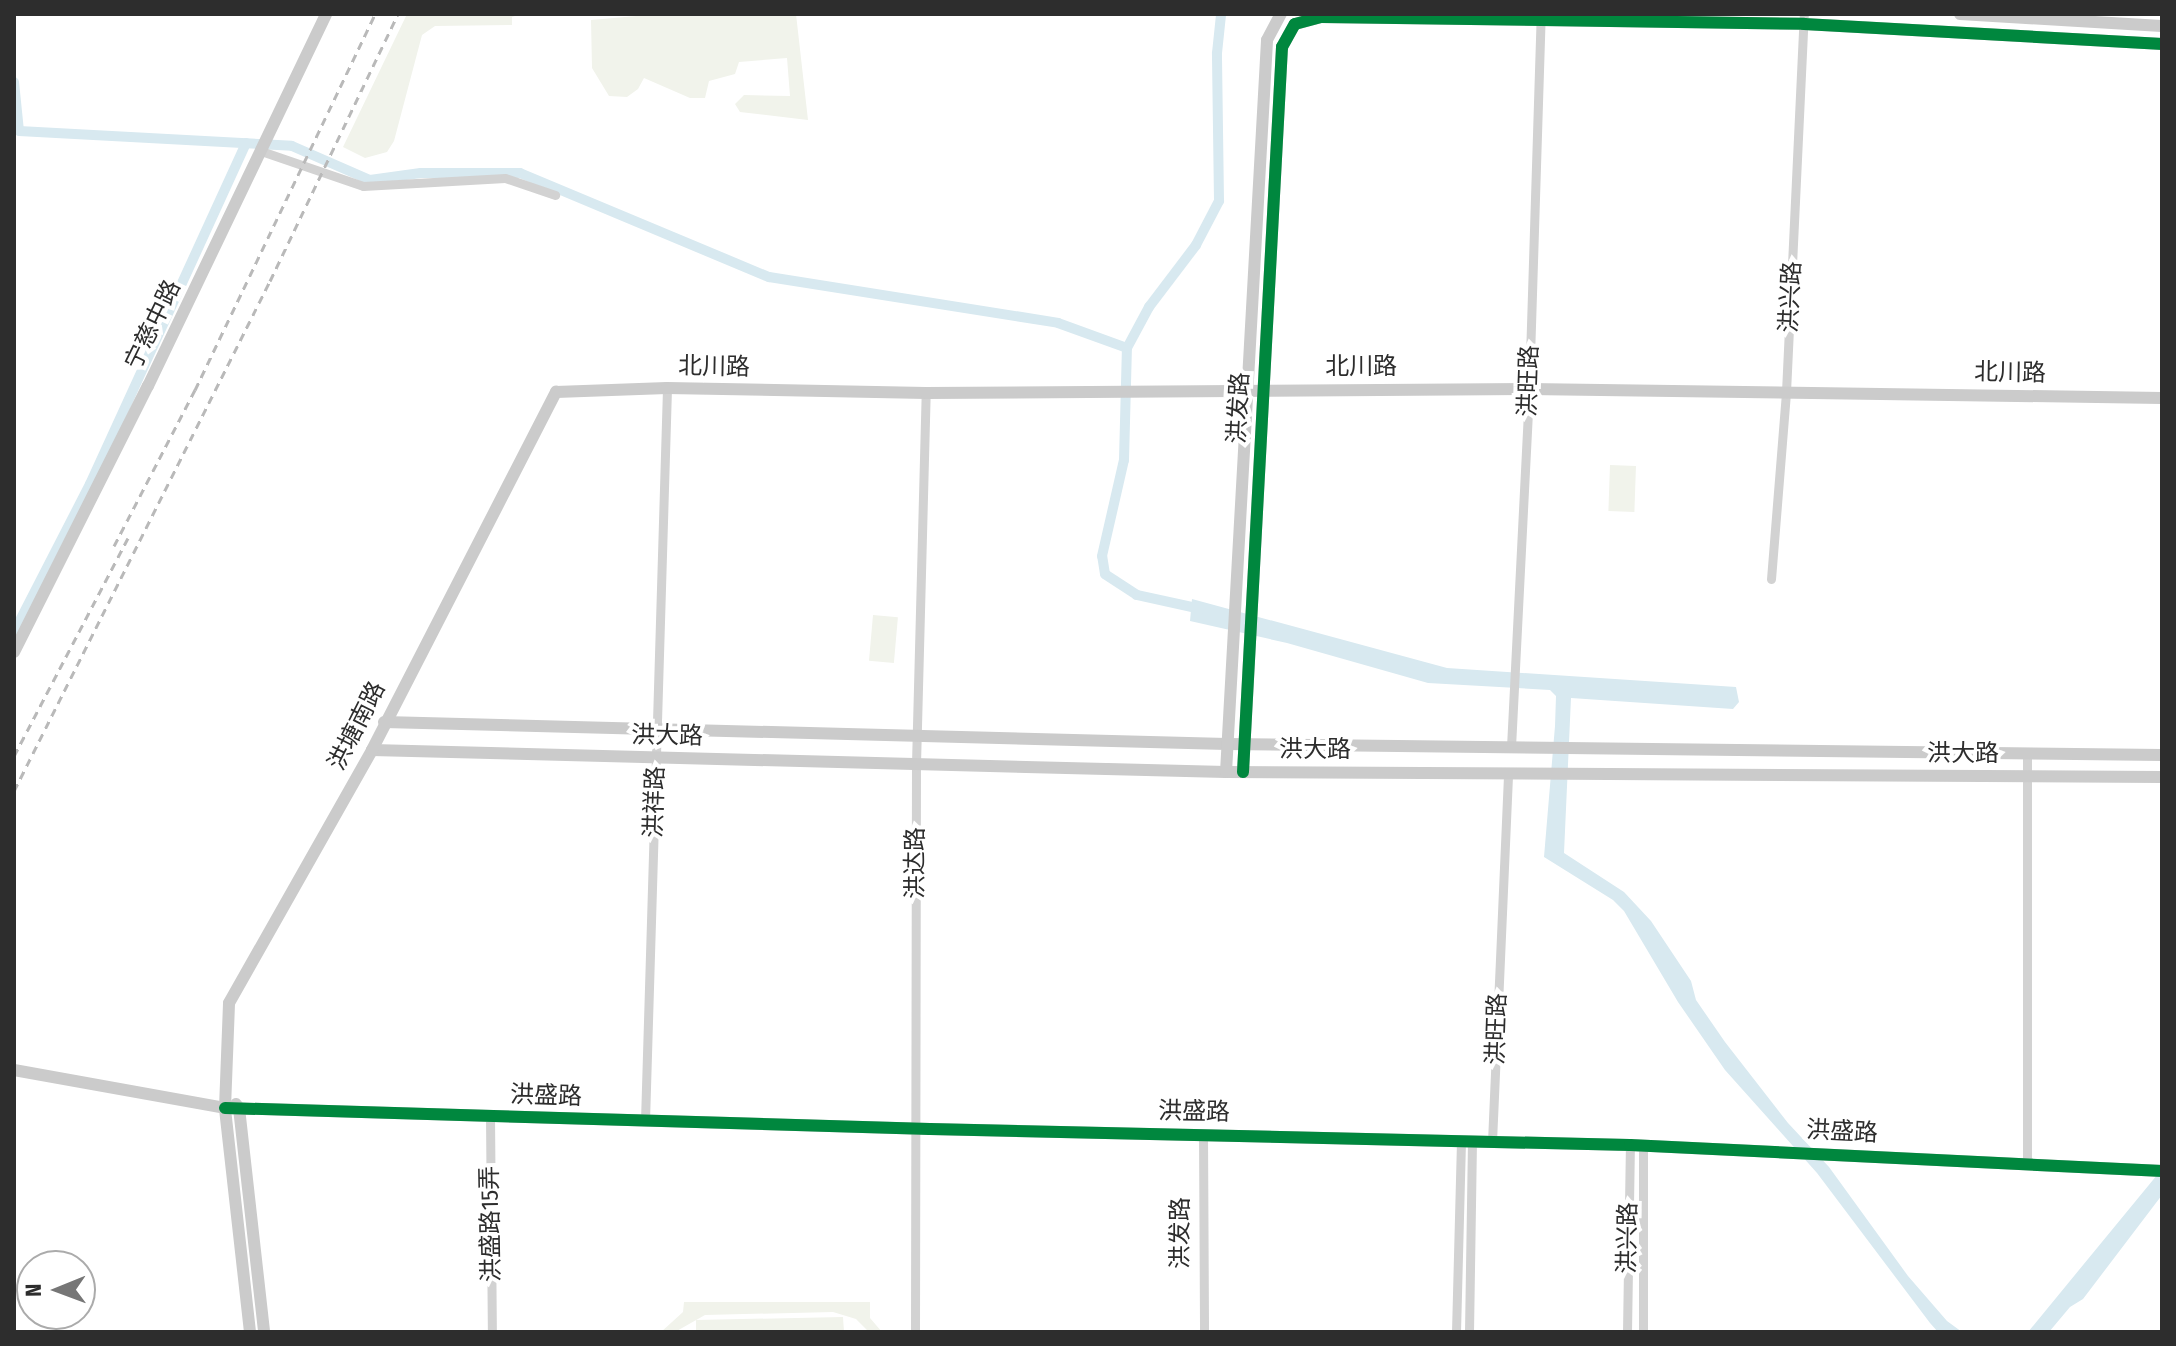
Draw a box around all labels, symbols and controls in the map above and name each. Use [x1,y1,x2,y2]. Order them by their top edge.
street label: 洪兴路 [1775,260,1807,334]
street label: 宁慈中路 [119,276,187,374]
street label: 洪旺路 [1513,345,1545,417]
street label: 北川路 [678,352,750,382]
street label: 北川路 [1325,353,1397,381]
street label: 北川路 [1974,358,2046,388]
street label: 洪发路 [1223,371,1255,445]
street label: 洪塘南路 [322,677,392,775]
street label: 洪大路 [631,721,703,751]
street label: 洪大路 [1279,736,1351,764]
street label: 洪大路 [1927,740,1999,768]
street label: 洪祥路 [639,766,671,838]
street label: 洪达路 [902,827,930,899]
street label: 洪旺路 [1481,993,1513,1065]
street label: 洪盛路 [510,1080,582,1112]
street label: 洪盛路 [1158,1097,1230,1127]
street label: 洪盛路 [1805,1116,1879,1148]
street label: 洪盛路15弄 [476,1166,506,1282]
street label: 洪发路 [1167,1197,1195,1269]
street label: 洪兴路 [1613,1202,1643,1274]
north arrow [16,1250,96,1330]
text: N [20,1284,47,1297]

